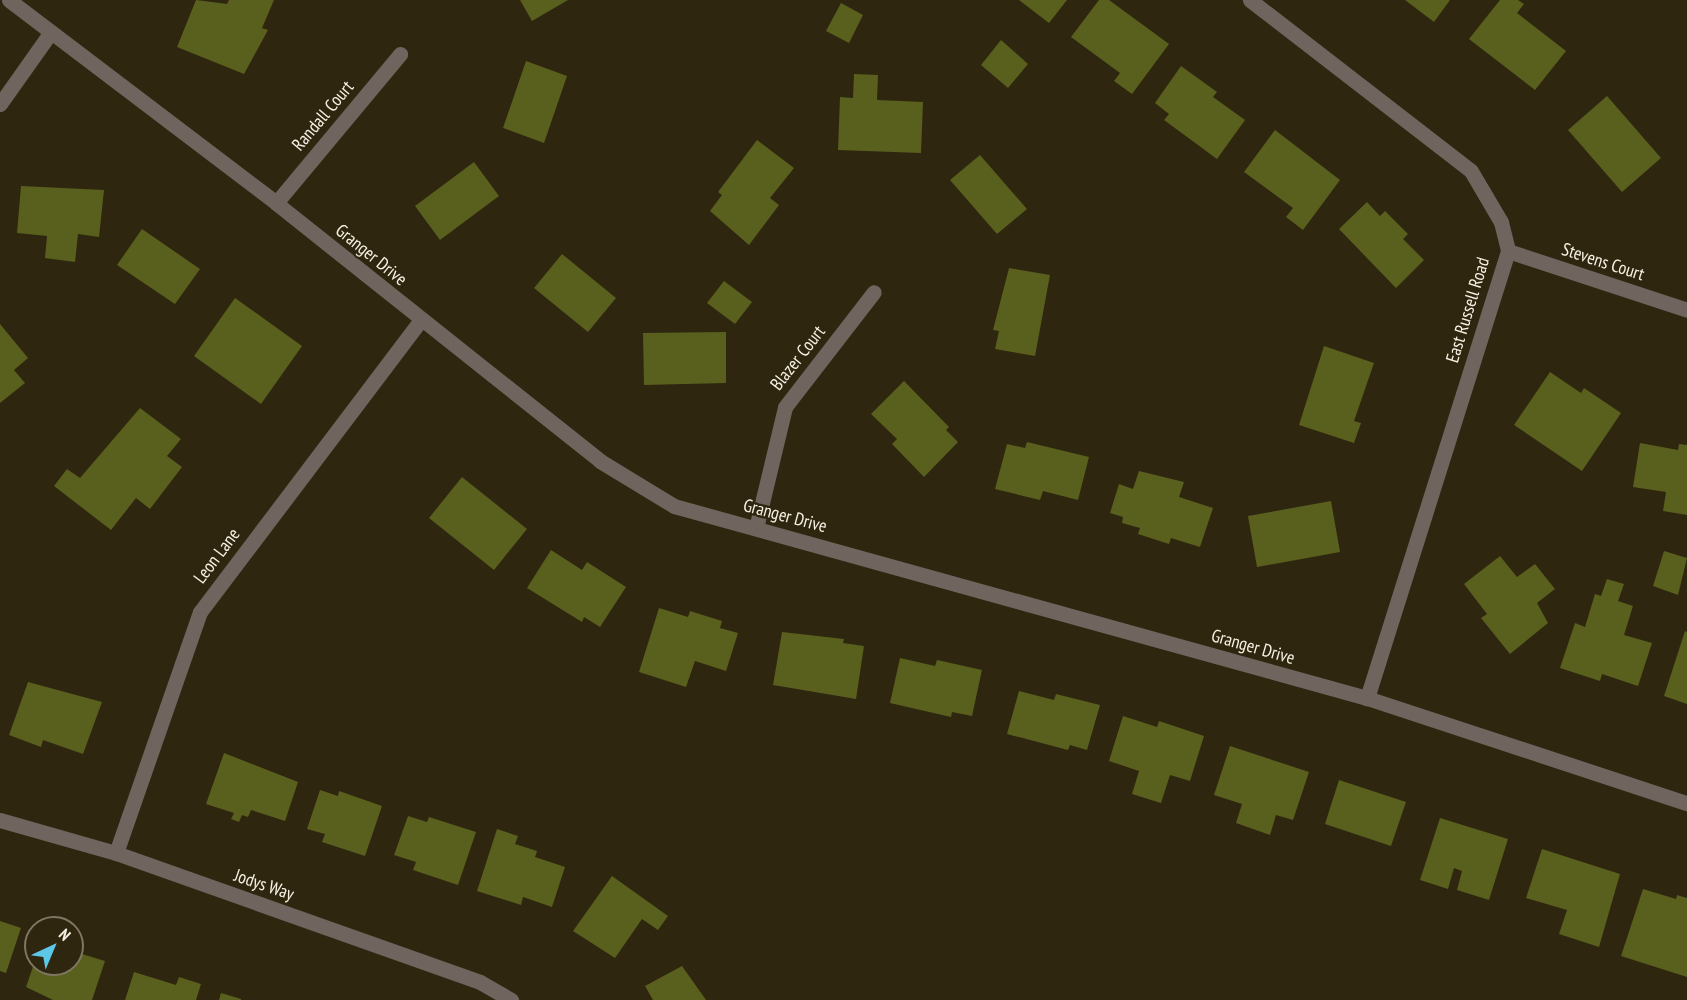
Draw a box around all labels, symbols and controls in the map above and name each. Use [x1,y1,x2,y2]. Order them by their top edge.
street label: Randall Court [288,77,358,155]
street label: Granger Drive [331,220,411,290]
street label: Stevens Court [1559,239,1647,285]
street label: East Russell Road [1442,255,1494,365]
street label: Blazer Court [766,321,830,395]
street label: Granger Drive [741,494,829,538]
street label: Leon Lane [189,524,245,588]
street label: Granger Drive [1209,625,1297,669]
street label: Jodys Way [231,865,297,905]
north arrow [24,916,84,976]
text: N [55,924,75,945]

